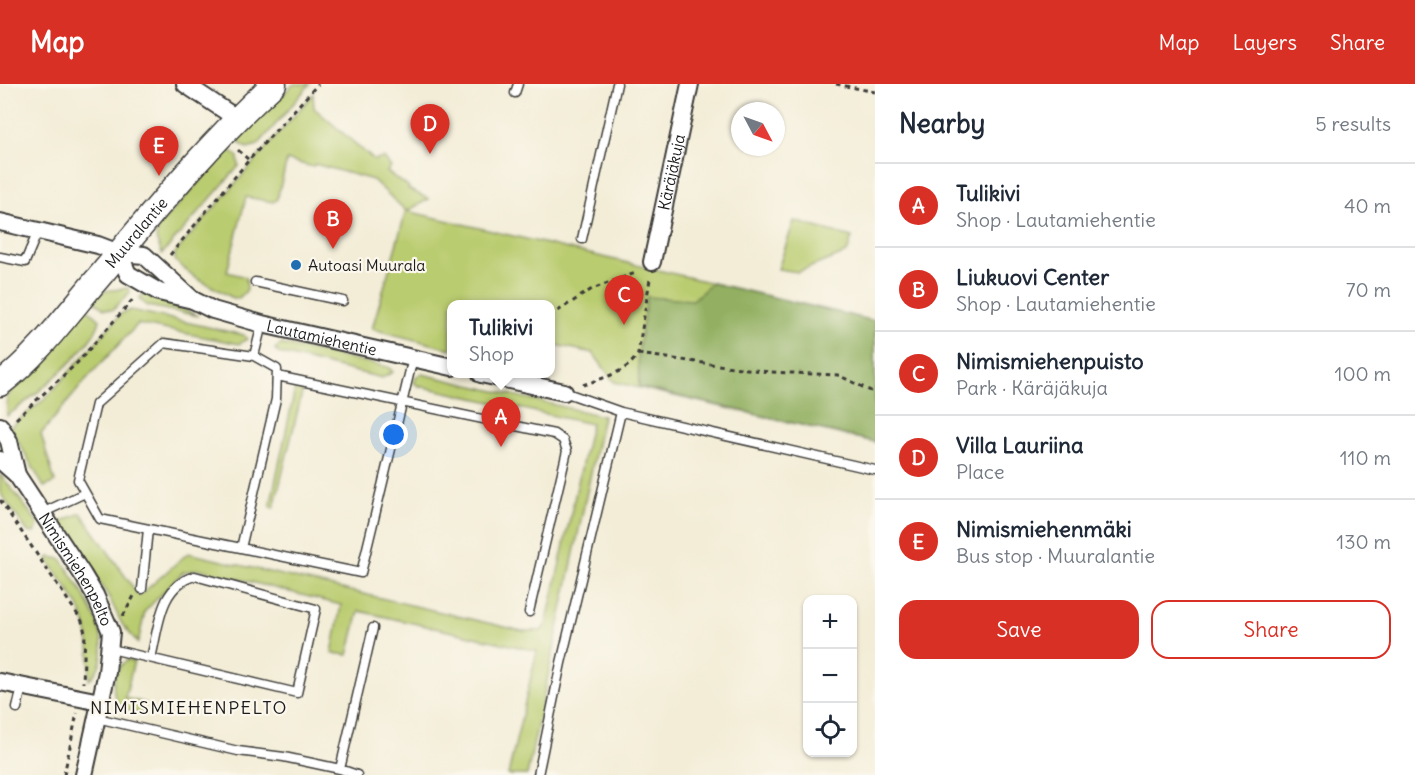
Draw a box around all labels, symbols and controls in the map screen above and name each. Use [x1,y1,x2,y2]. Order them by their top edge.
text: Map [30,24,84,60]
text: Map [1159,29,1199,56]
text: Layers [1232,29,1297,56]
text: Share [1330,29,1385,56]
north arrow [731,102,785,156]
pin: D [410,104,450,154]
text: Nearby [899,107,985,140]
text: 5 results [1315,111,1391,136]
pin: E [140,126,178,176]
street label: Käräjäkuja [653,132,689,212]
text: Tulikivi [956,179,1020,207]
street label: Muuralantie [101,193,172,272]
text: A [912,193,925,218]
text: 40 m [1344,193,1391,218]
pin: B [314,200,352,249]
text: Shop · Lautamiehentie [956,207,1156,232]
place label: Autoasi Muurala [308,255,426,275]
marker: Autoasi Muurala [289,258,303,272]
text: Liukuovi Center [956,263,1109,291]
pin: C [604,276,644,325]
text: B [912,277,925,302]
text: 70 m [1346,277,1391,302]
text: Shop · Lautamiehentie [956,291,1156,316]
popup [447,300,555,378]
text: Tulikivi [469,313,533,341]
street label: Lautamiehentie [265,315,379,360]
text: Shop [469,341,514,366]
text: Nimismiehenpuisto [956,347,1144,375]
text: C [912,361,925,386]
text: 100 m [1334,361,1391,386]
text: Park · Käräjäkuja [956,375,1108,400]
pin: A [482,398,520,447]
your location [379,420,408,449]
text: Villa Lauriina [956,431,1084,459]
text: D [911,445,926,470]
text: 110 m [1340,445,1391,470]
text: Place [956,459,1004,484]
street label: Nimismiehenpelto [35,509,117,629]
text: Nimismiehenmäki [956,515,1132,543]
text: E [913,529,924,554]
text: 130 m [1336,529,1391,554]
text: Bus stop · Muuralantie [956,543,1155,568]
map controls [803,595,857,757]
button: + [803,595,857,649]
button: Save [899,600,1139,659]
button: Share [1151,600,1391,659]
button: − [803,649,857,703]
district label: NIMISMIEHENPELTO [90,696,288,719]
button: locate [803,703,857,757]

